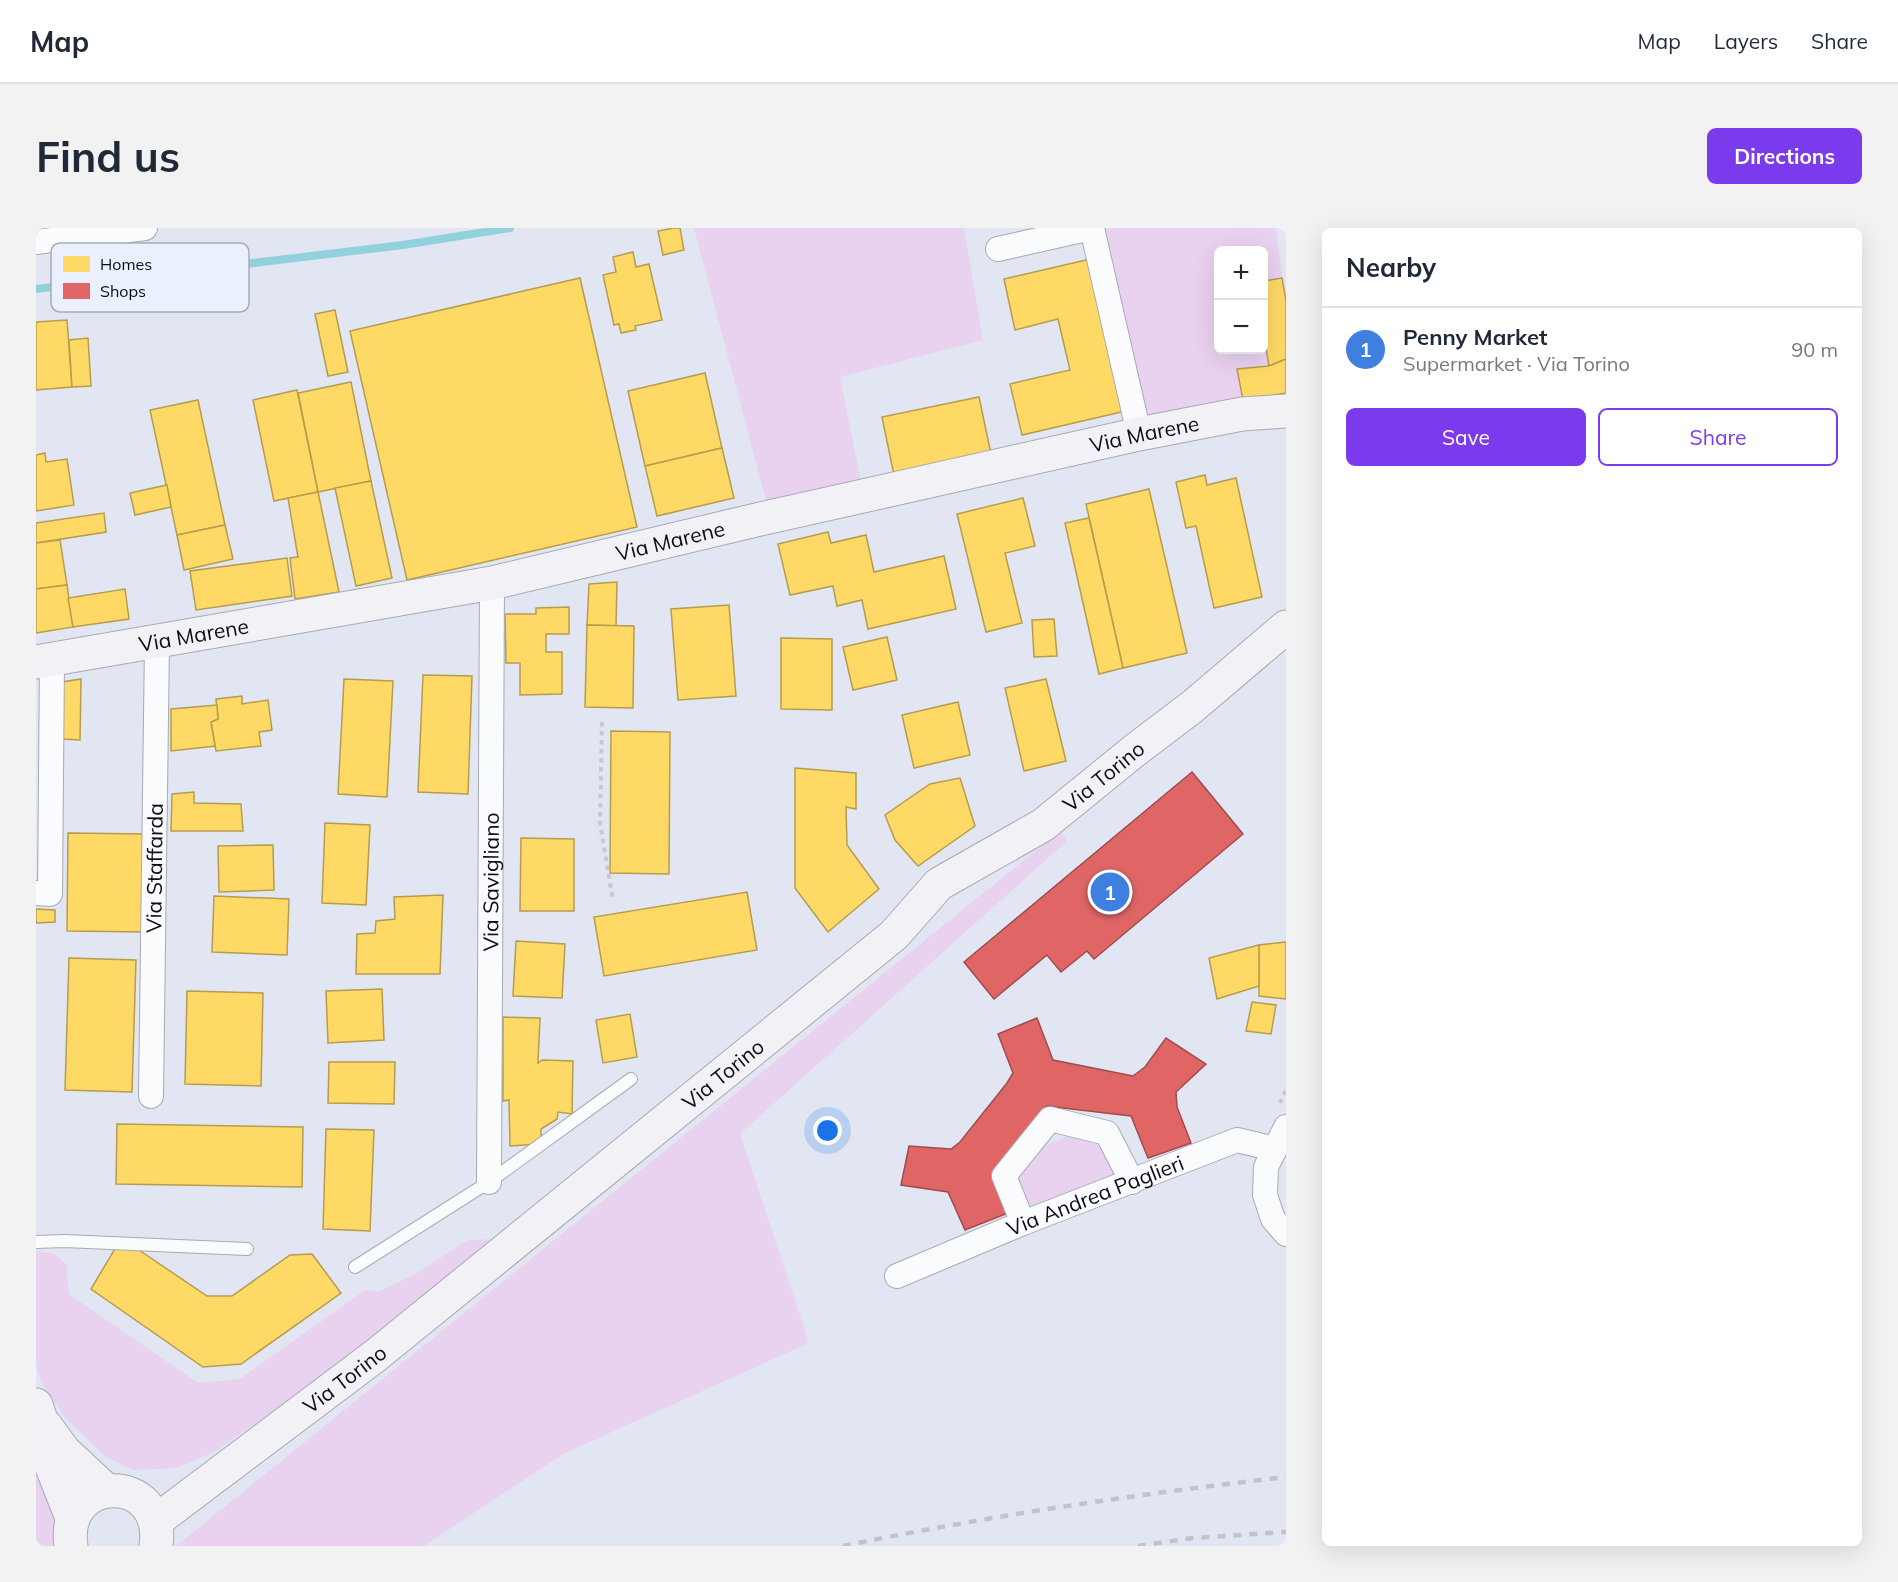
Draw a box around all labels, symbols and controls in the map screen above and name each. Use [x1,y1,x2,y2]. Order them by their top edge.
text: Map [30,24,89,59]
text: Map [1638,28,1681,54]
text: Layers [1714,28,1778,54]
text: Share [1811,28,1868,54]
button: Directions [1707,128,1862,184]
text: Find us [36,130,180,183]
legend [51,243,249,312]
map controls [1214,246,1268,354]
button: + [1214,246,1268,300]
text: Nearby [1346,251,1436,284]
text: Homes [100,254,152,274]
text: Shops [100,281,146,301]
button: − [1214,300,1268,354]
text: Penny Market [1403,323,1547,351]
text: 1 [1360,337,1372,362]
text: 90 m [1791,337,1838,362]
text: Supermarket · Via Torino [1403,351,1630,376]
button: Save [1346,408,1586,466]
button: Share [1598,408,1838,466]
street label: Via Marene [1087,410,1201,458]
street label: Via Marene [613,515,727,566]
street label: Via Marene [137,612,251,657]
street label: Via Torino [1057,735,1149,817]
street label: Via Staffarda [140,803,168,933]
street label: Via Savigliano [477,812,504,952]
pin: 1 [1090,870,1130,914]
street label: Via Torino [677,1033,769,1115]
your location [813,1116,842,1145]
street label: Via Andrea Paglieri [1003,1149,1187,1241]
street label: Via Torino [298,1339,391,1419]

